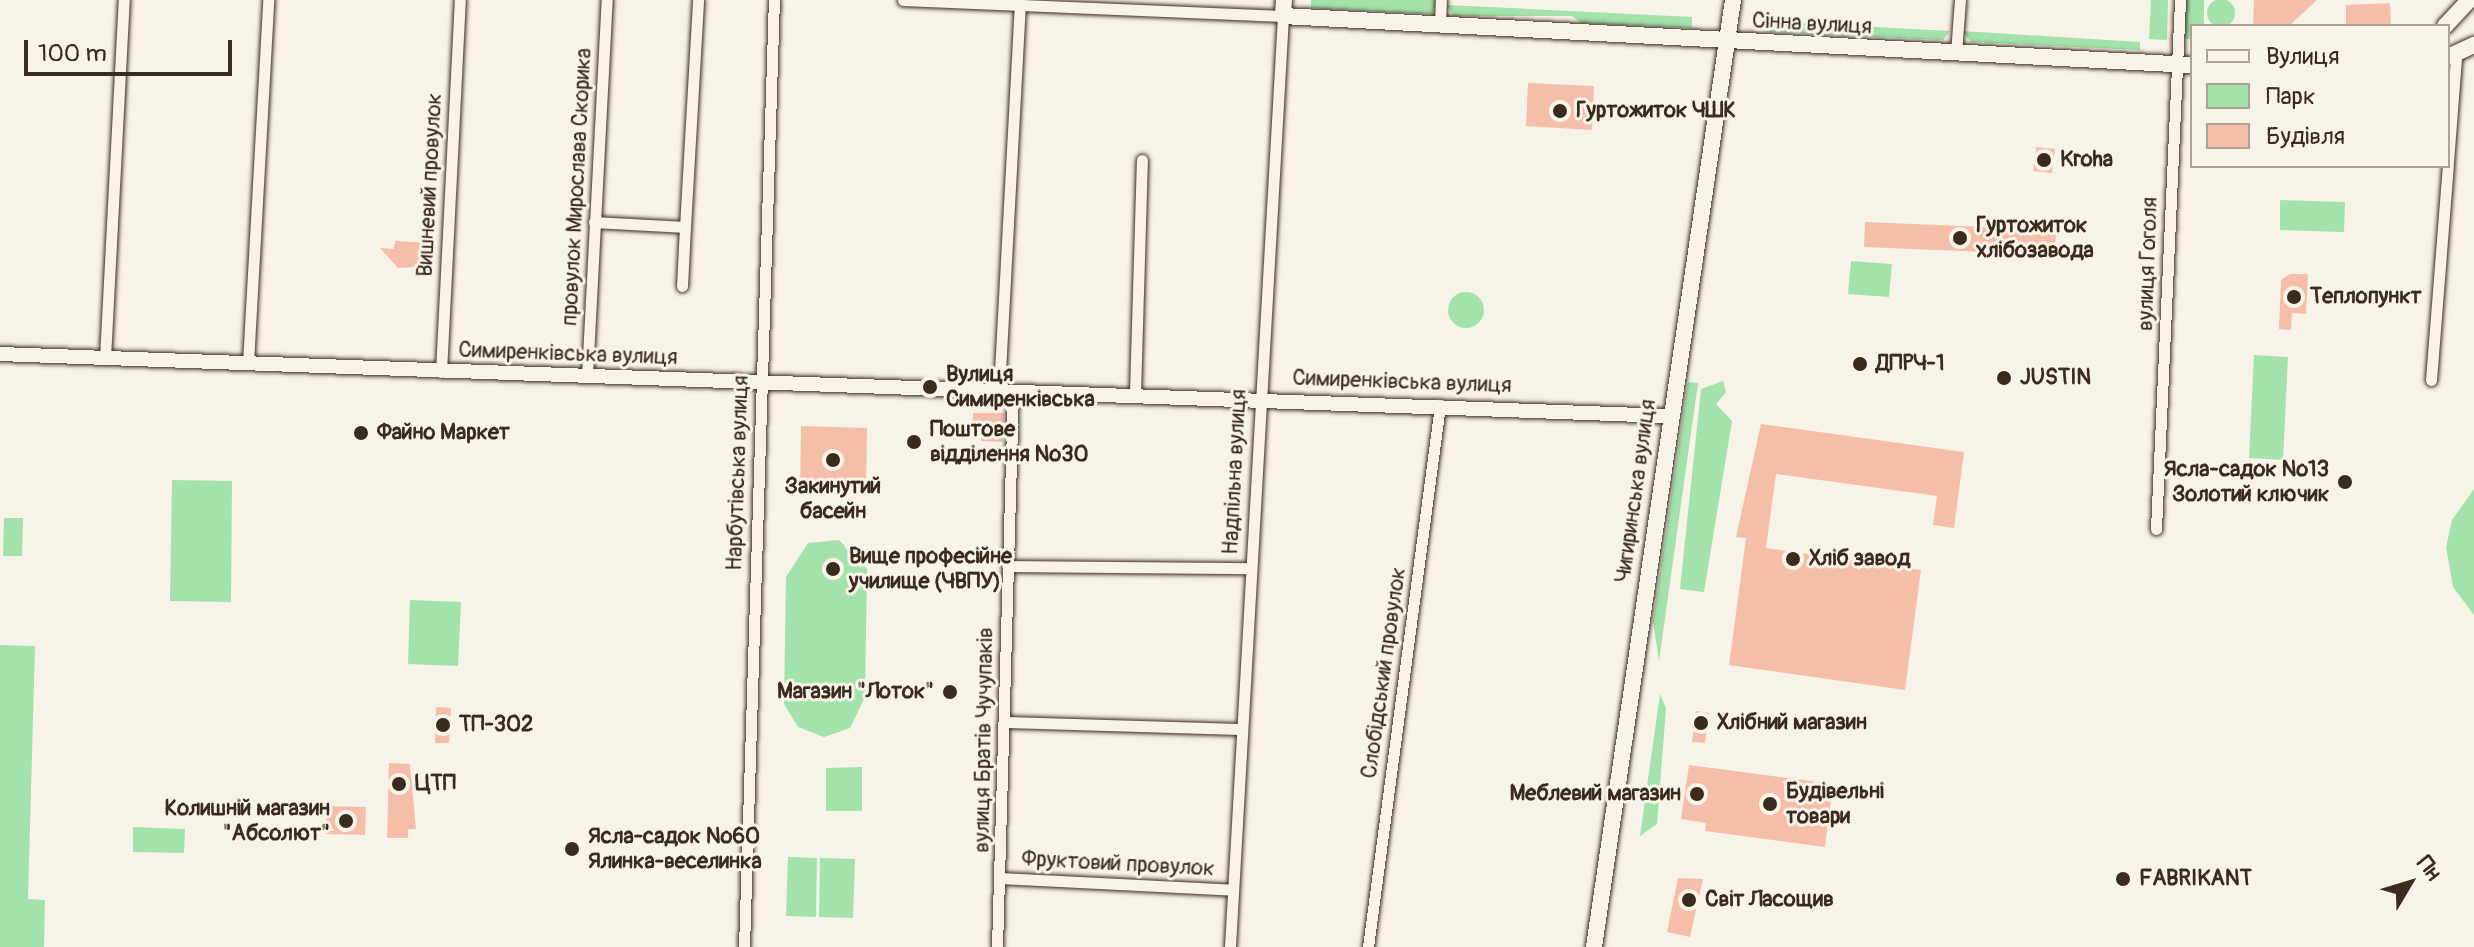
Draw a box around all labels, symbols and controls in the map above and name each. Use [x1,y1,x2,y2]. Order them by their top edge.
street label: Сінна вулиця [1751,8,1873,40]
scale bar [28,24,236,74]
legend [2190,24,2450,168]
text: 100 m [38,39,107,68]
text: Вулиця [2266,42,2339,71]
street label: провулок Мирослава Скорика [557,47,597,327]
text: Парк [2266,82,2315,111]
street label: Вишневий провулок [412,92,448,278]
place label: Гуртожиток ЧШК [1576,98,1736,124]
marker: Гуртожиток ЧШК [1551,102,1569,120]
text: Будівля [2266,122,2345,151]
place label: Kroha [2060,147,2113,173]
marker: Kroha [2035,151,2053,169]
street label: вулиця Гоголя [2132,197,2164,331]
place label: Гуртожиток хлібозавода [1976,212,2094,264]
marker: Гуртожиток хлібозавода [1951,229,1969,247]
place label: Теплопункт [2310,284,2422,310]
marker: Теплопункт [2285,288,2303,306]
street label: Симиренківська вулиця [458,337,678,371]
place label: ДПРЧ-1 [1876,351,1945,377]
marker: ДПРЧ-1 [1851,355,1869,373]
place label: Вулиця Симиренківська [946,361,1095,412]
street label: Симиренківська вулиця [1292,365,1512,399]
place label: JUSTIN [2020,365,2091,391]
marker: JUSTIN [1995,369,2013,387]
street label: Нарбутівська вулиця [721,375,755,571]
marker: Вулиця Симиренківська [921,378,939,396]
street label: Надпільна вулиця [1217,388,1253,556]
street label: Чигиринська вулиця [1610,398,1662,584]
place label: Поштове відділення №30 [930,416,1089,468]
place label: Файно Маркет [377,420,510,446]
marker: Файно Маркет [352,424,370,442]
marker: Поштове відділення №30 [905,433,923,451]
marker: Закинутий басейн [824,451,842,469]
place label: Ясла-садок №13 Золотий ключик [2164,456,2329,508]
place label: Закинутий басейн [785,473,881,524]
marker: Ясла-садок №13 Золотий ключик [2336,473,2354,491]
place label: Вище професійне училище (ЧВПУ) [849,543,1012,594]
place label: Хліб завод [1809,546,1910,572]
marker: Хліб завод [1784,550,1802,568]
marker: Вище професійне училище (ЧВПУ) [824,560,842,578]
street label: Слобідський провулок [1356,566,1412,780]
street label: вулиця Братів Чучупаків [969,627,999,853]
place label: Магазин "Лоток" [777,679,934,705]
marker: Магазин "Лоток" [941,683,959,701]
place label: Хлібний магазин [1717,710,1867,736]
place label: ТП-302 [459,712,533,738]
marker: Хлібний магазин [1692,714,1710,732]
marker: ТП-302 [434,716,452,734]
place label: ЦТП [415,771,456,797]
marker: ЦТП [390,775,408,793]
place label: Будівельні товари [1786,778,1884,830]
place label: Меблевий магазин [1509,781,1681,807]
marker: Меблевий магазин [1688,785,1706,803]
place label: Колишній магазин "Абсолют" [165,795,330,846]
marker: Будівельні товари [1761,795,1779,813]
marker: Колишній магазин "Абсолют" [337,812,355,830]
place label: Ясла-садок №60 Ялинка-веселинка [588,823,762,874]
marker: Ясла-садок №60 Ялинка-веселинка [563,840,581,858]
north arrow [2370,843,2450,923]
street label: Фруктовий провулок [1021,846,1215,882]
text: Пн [2410,850,2447,886]
place label: FABRIKANT [2139,866,2252,892]
marker: FABRIKANT [2114,870,2132,888]
place label: Світ Ласощив [1705,887,1834,913]
marker: Світ Ласощив [1680,891,1698,909]

